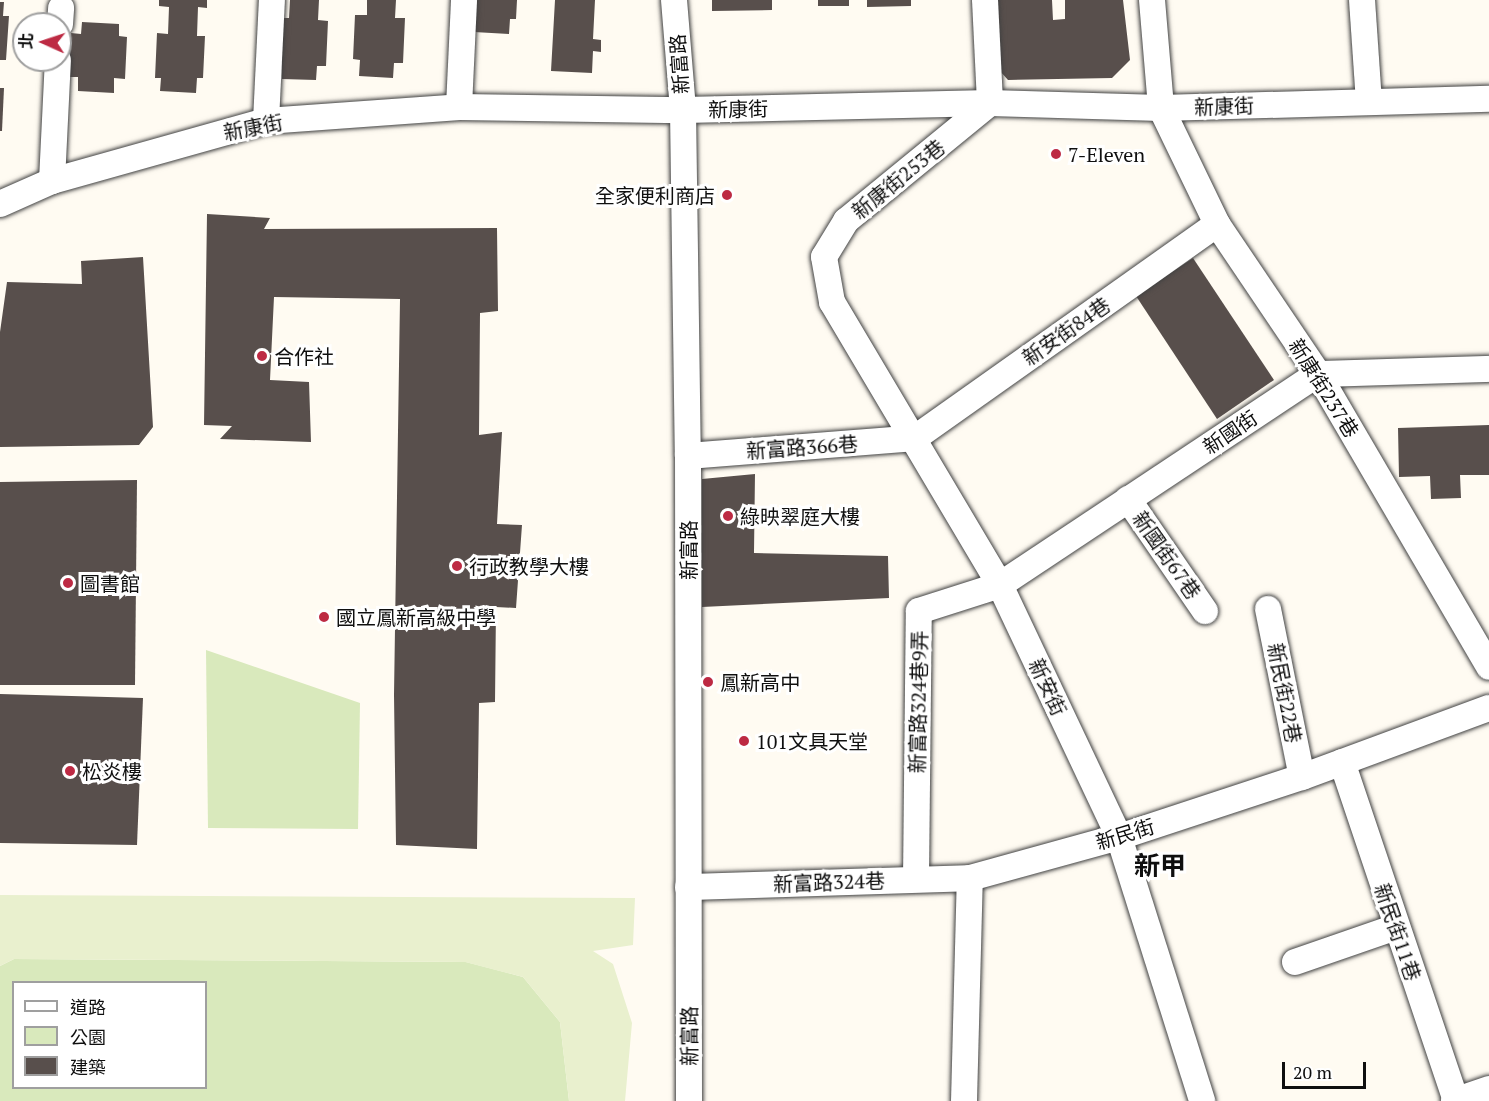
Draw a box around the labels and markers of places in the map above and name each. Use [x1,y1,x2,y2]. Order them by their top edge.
place label: 7-Eleven [1068,142,1145,166]
marker: 7-Eleven [1049,147,1063,161]
place label: 全家便利商店 [595,183,715,207]
marker: 全家便利商店 [720,188,734,202]
place label: 合作社 [274,344,334,368]
marker: 合作社 [255,349,269,363]
place label: 綠映翠庭大樓 [740,504,860,528]
marker: 綠映翠庭大樓 [721,509,735,523]
place label: 行政教學大樓 [469,554,589,578]
marker: 行政教學大樓 [450,559,464,573]
place label: 圖書館 [80,571,140,595]
marker: 圖書館 [61,576,75,590]
place label: 國立鳳新高級中學 [336,605,496,629]
marker: 國立鳳新高級中學 [317,610,331,624]
place label: 鳳新高中 [720,670,800,694]
marker: 鳳新高中 [701,675,715,689]
place label: 101文具天堂 [756,729,868,753]
marker: 101文具天堂 [737,734,751,748]
place label: 松炎樓 [82,759,142,783]
marker: 松炎樓 [63,764,77,778]

